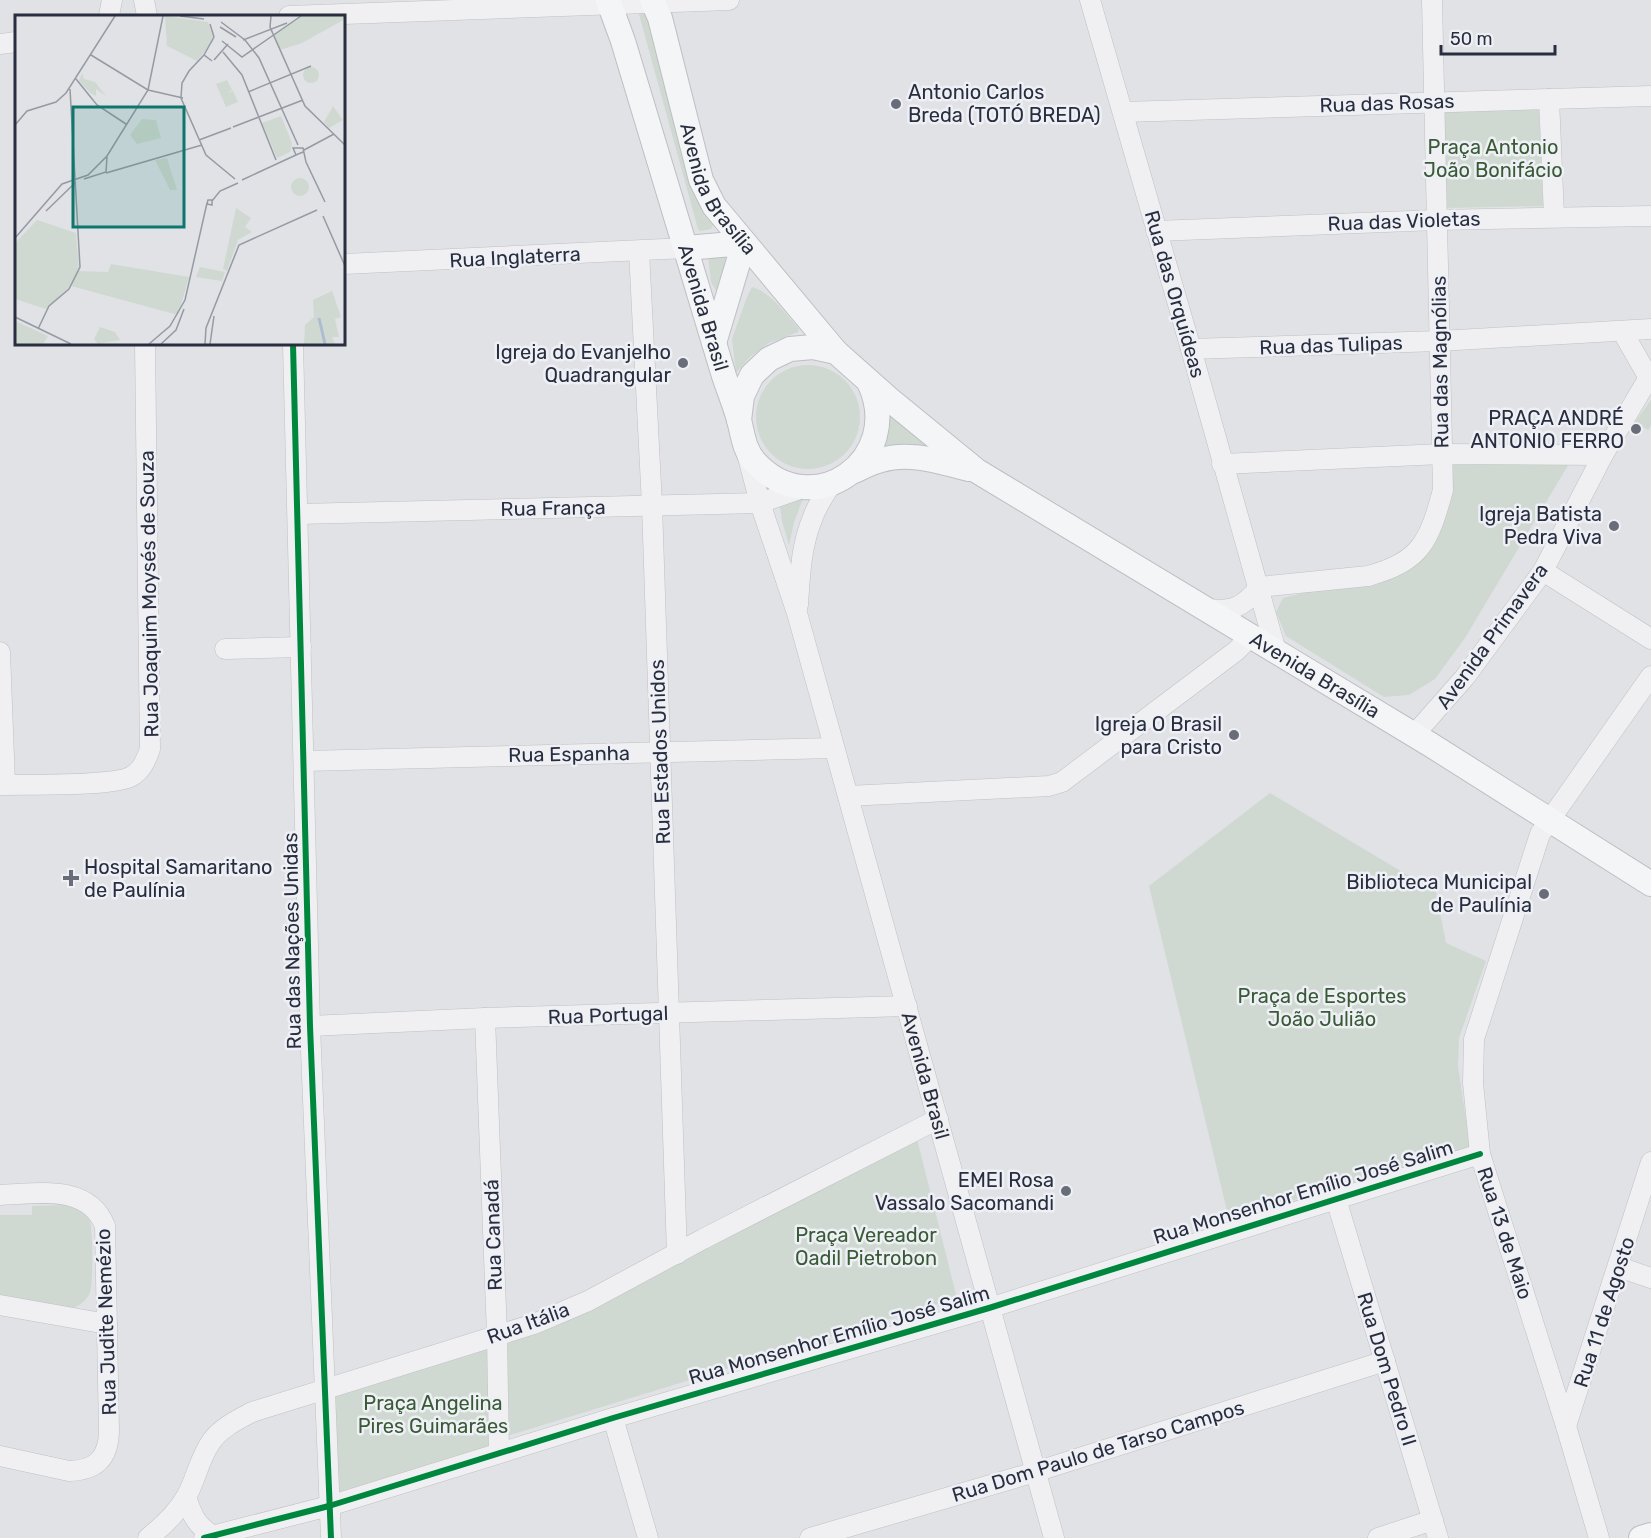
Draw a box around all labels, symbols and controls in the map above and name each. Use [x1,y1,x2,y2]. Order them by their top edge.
inset map [15,15,345,345]
scale bar [1441,18,1555,56]
text: 50 m [1450,28,1493,50]
place label: Antonio Carlos Breda (TOTÓ BREDA) [908,80,1101,127]
street label: Rua das Rosas [1319,89,1455,117]
marker: Antonio Carlos Breda (TOTÓ BREDA) [889,97,903,111]
street label: Avenida Brasília [675,120,762,260]
park label: Praça Antonio João Bonifácio [1423,135,1563,182]
street label: Rua das Violetas [1327,206,1481,236]
street label: Rua das Orquídeas [1140,207,1210,381]
street label: Avenida Brasil [673,241,734,374]
street label: Rua Inglaterra [449,242,581,272]
street label: Rua das Magnólias [1426,276,1454,448]
street label: Rua das Tulipas [1259,331,1403,359]
place label: Igreja do Evanjelho Quadrangular [495,340,671,387]
marker: Igreja do Evanjelho Quadrangular [676,356,690,370]
place label: PRAÇA ANDRÉ ANTONIO FERRO [1471,406,1624,453]
marker: PRAÇA ANDRÉ ANTONIO FERRO [1629,422,1643,436]
street label: Rua Joaquim Moysés de Souza [134,450,164,738]
street label: Rua França [500,495,606,521]
place label: Igreja Batista Pedra Viva [1479,502,1602,549]
marker: Igreja Batista Pedra Viva [1607,519,1621,533]
street label: Avenida Primavera [1431,559,1553,713]
street label: Avenida Brasília [1246,627,1384,723]
street label: Rua Estados Unidos [645,659,675,845]
place label: Igreja O Brasil para Cristo [1095,712,1222,759]
marker: Igreja O Brasil para Cristo [1227,728,1241,742]
street label: Rua Espanha [508,741,630,767]
street label: Rua das Nações Unidas [278,832,306,1050]
place label: Hospital Samaritano de Paulínia [84,855,273,902]
marker: Hospital Samaritano de Paulínia [62,869,80,887]
place label: Biblioteca Municipal de Paulínia [1346,870,1532,917]
marker: Biblioteca Municipal de Paulínia [1537,887,1551,901]
park label: Praça de Esportes João Julião [1238,984,1406,1031]
street label: Rua Portugal [547,1001,669,1029]
street label: Avenida Brasil [896,1009,955,1142]
street label: Rua Monsenhor Emílio José Salim [1150,1135,1456,1249]
street label: Rua 13 de Maio [1472,1164,1538,1302]
place label: EMEI Rosa Vassalo Sacomandi [875,1168,1054,1215]
street label: Rua Canadá [479,1179,507,1291]
marker: EMEI Rosa Vassalo Sacomandi [1059,1184,1073,1198]
park label: Praça Vereador Oadil Pietrobon [795,1223,937,1270]
street label: Rua Judite Nemézio [91,1228,121,1416]
street label: Rua 11 de Agosto [1568,1234,1640,1390]
street label: Rua Monsenhor Emílio José Salim [686,1280,992,1390]
street label: Rua Dom Pedro II [1352,1289,1422,1449]
street label: Rua Itália [483,1297,573,1349]
park label: Praça Angelina Pires Guimarães [358,1391,508,1438]
street label: Rua Dom Paulo de Tarso Campos [949,1395,1247,1507]

